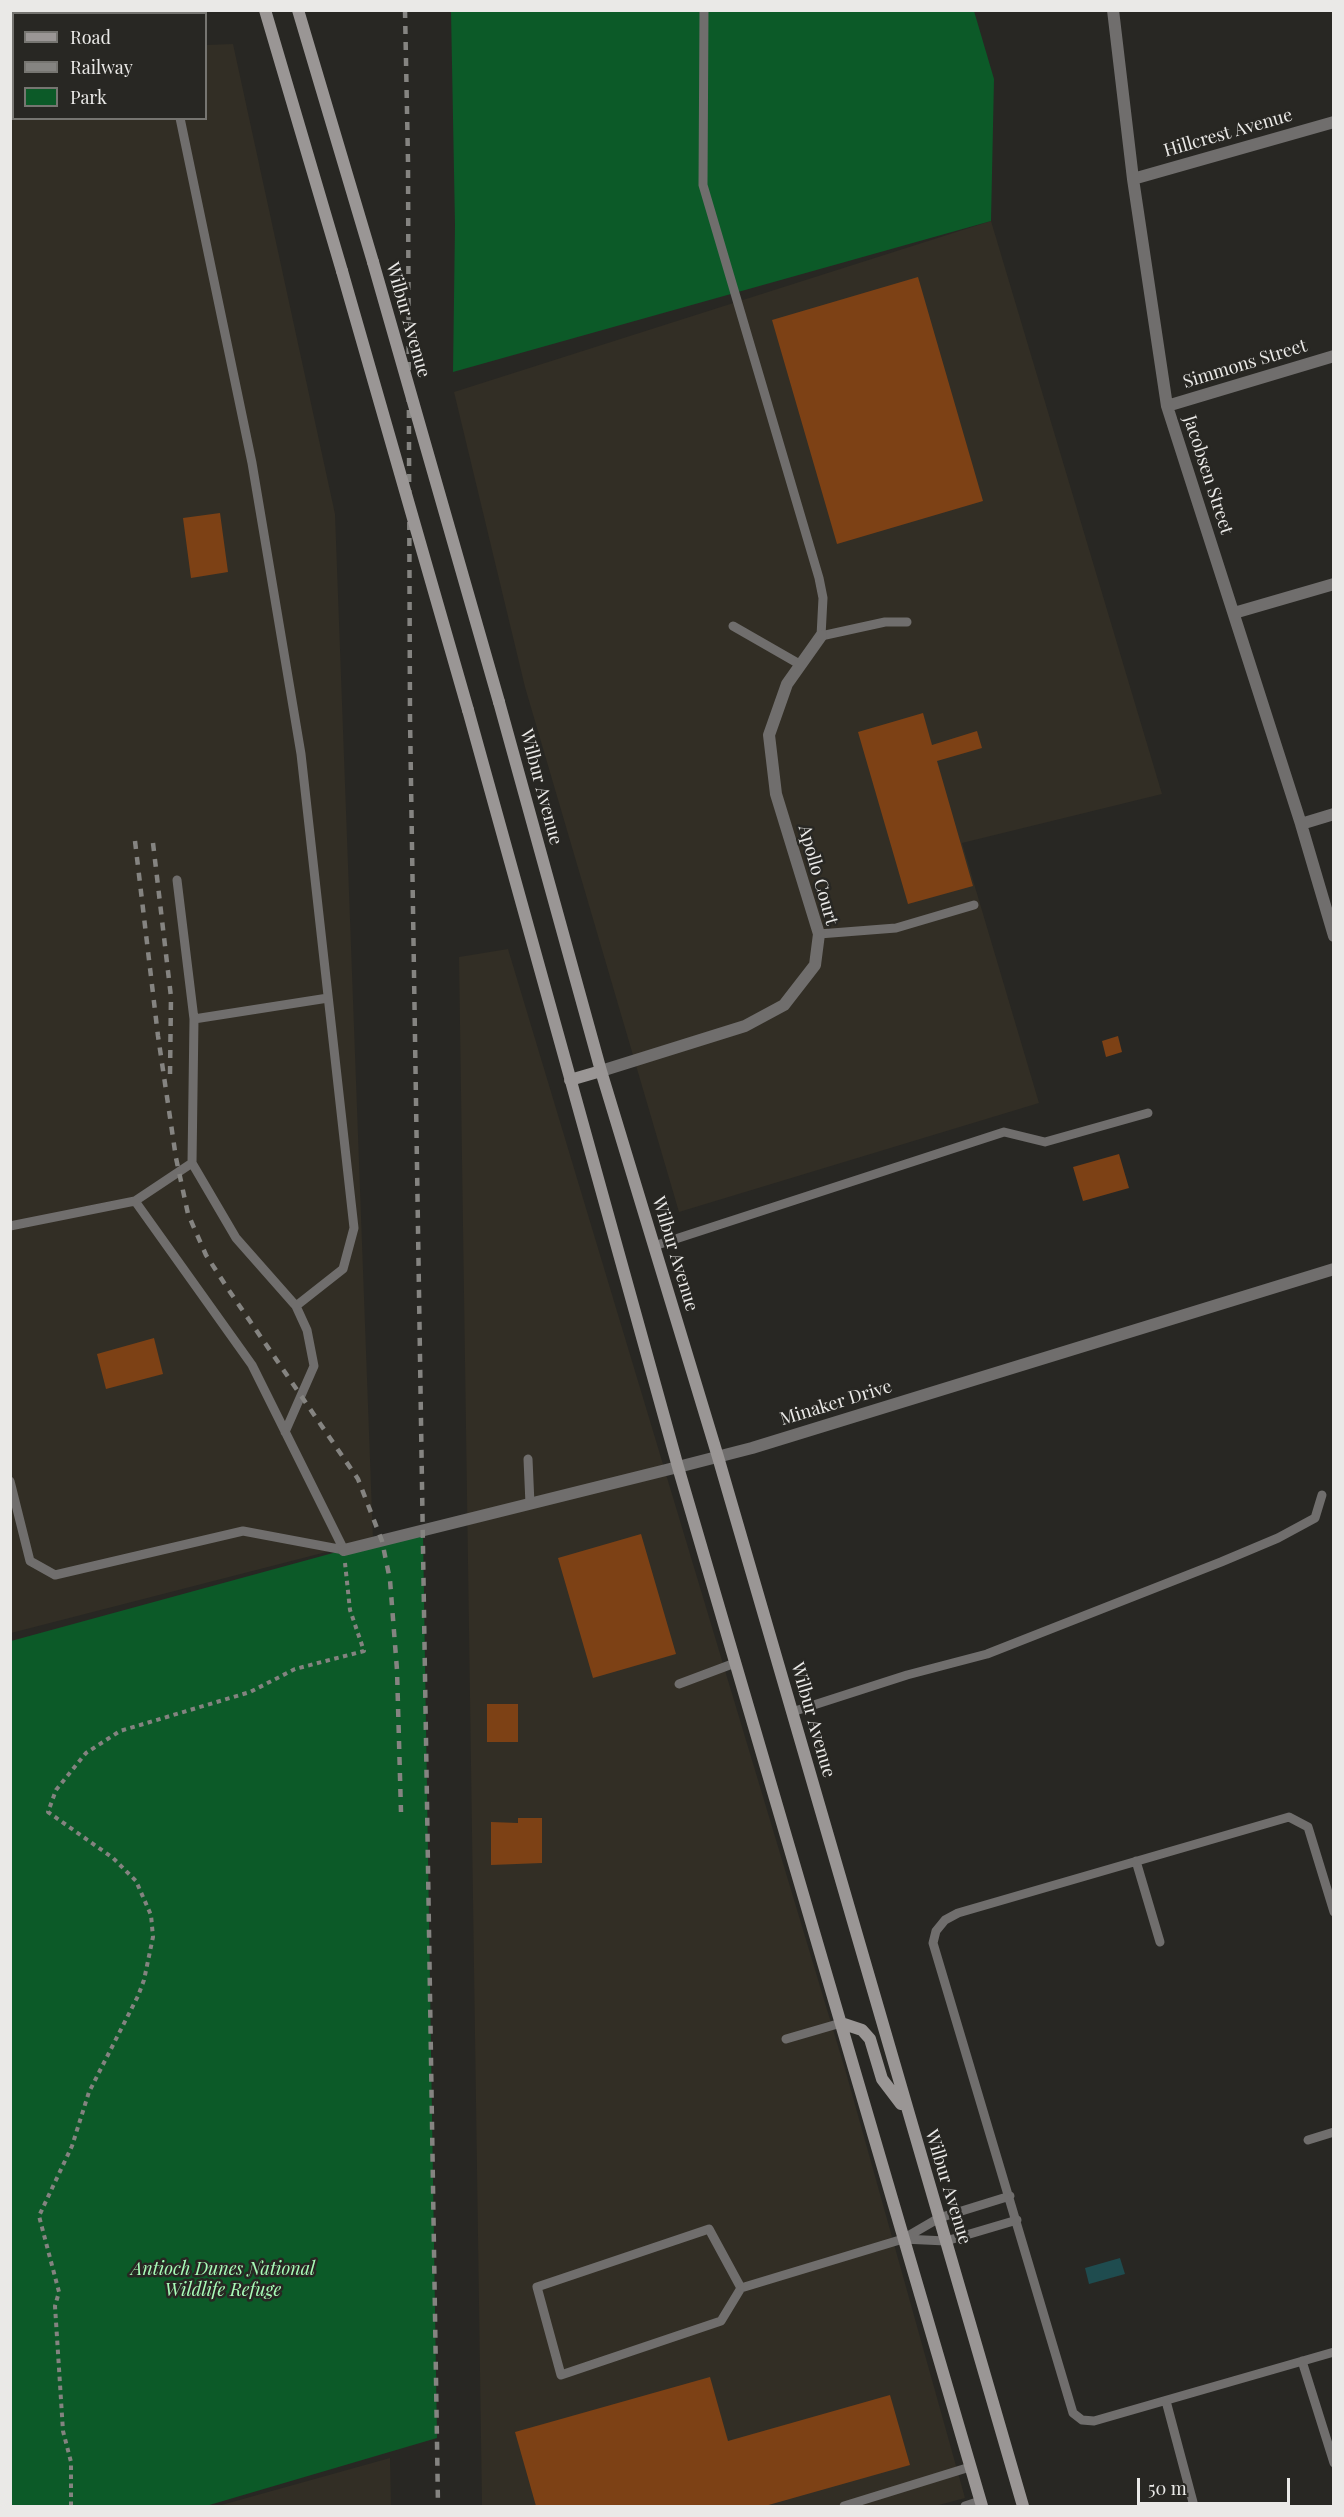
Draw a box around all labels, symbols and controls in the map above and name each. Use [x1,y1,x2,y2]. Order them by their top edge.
legend [12,12,207,120]
text: Road [70,25,111,49]
text: Railway [70,55,133,79]
text: Park [70,85,107,109]
street label: Hillcrest Avenue [1161,104,1295,162]
street label: Wilbur Avenue [381,260,435,380]
street label: Simmons Street [1180,335,1310,393]
street label: Jacobsen Street [1179,413,1237,537]
street label: Wilbur Avenue [515,727,567,847]
street label: Apollo Court [793,823,843,927]
street label: Wilbur Avenue [647,1194,703,1314]
street label: Minaker Drive [778,1376,894,1430]
street label: Wilbur Avenue [786,1660,840,1780]
street label: Wilbur Avenue [920,2127,976,2247]
park label: Antioch Dunes National Wildlife Refuge [131,2258,315,2300]
scale bar [1140,2466,1293,2504]
text: 50 m [1148,2476,1187,2500]

